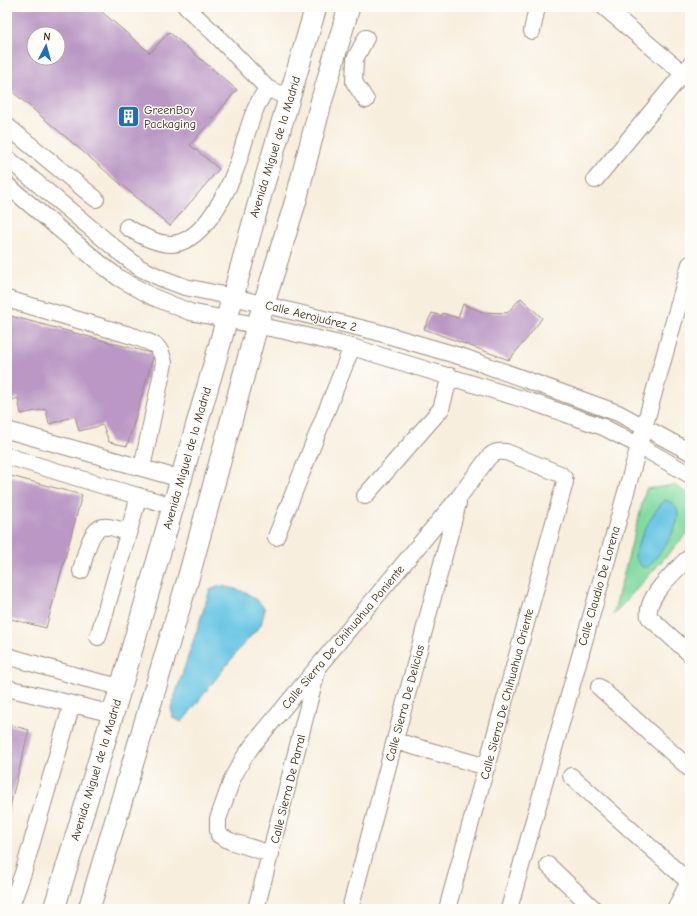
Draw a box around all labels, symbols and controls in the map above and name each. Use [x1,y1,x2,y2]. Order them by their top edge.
north arrow [26,26,66,66]
text: N [43,30,51,43]
street label: Avenida Miguel de la Madrid [247,75,303,219]
place label: GreenBay Packaging [144,103,196,131]
building icon: GreenBay Packaging [115,104,141,130]
street label: Calle Aerojuárez 2 [264,298,358,334]
street label: Avenida Miguel de la Madrid [160,385,214,531]
street label: Calle Claudio De Lorena [575,525,623,647]
street label: Calle Sierra De Chihuahua Poniente [279,562,407,712]
street label: Calle Sierra De Chihuahua Oriente [477,607,537,781]
street label: Calle Sierra De Delicias [383,643,427,763]
street label: Avenida Miguel de la Madrid [68,698,124,842]
street label: Calle Sierra De Parral [268,733,308,845]

